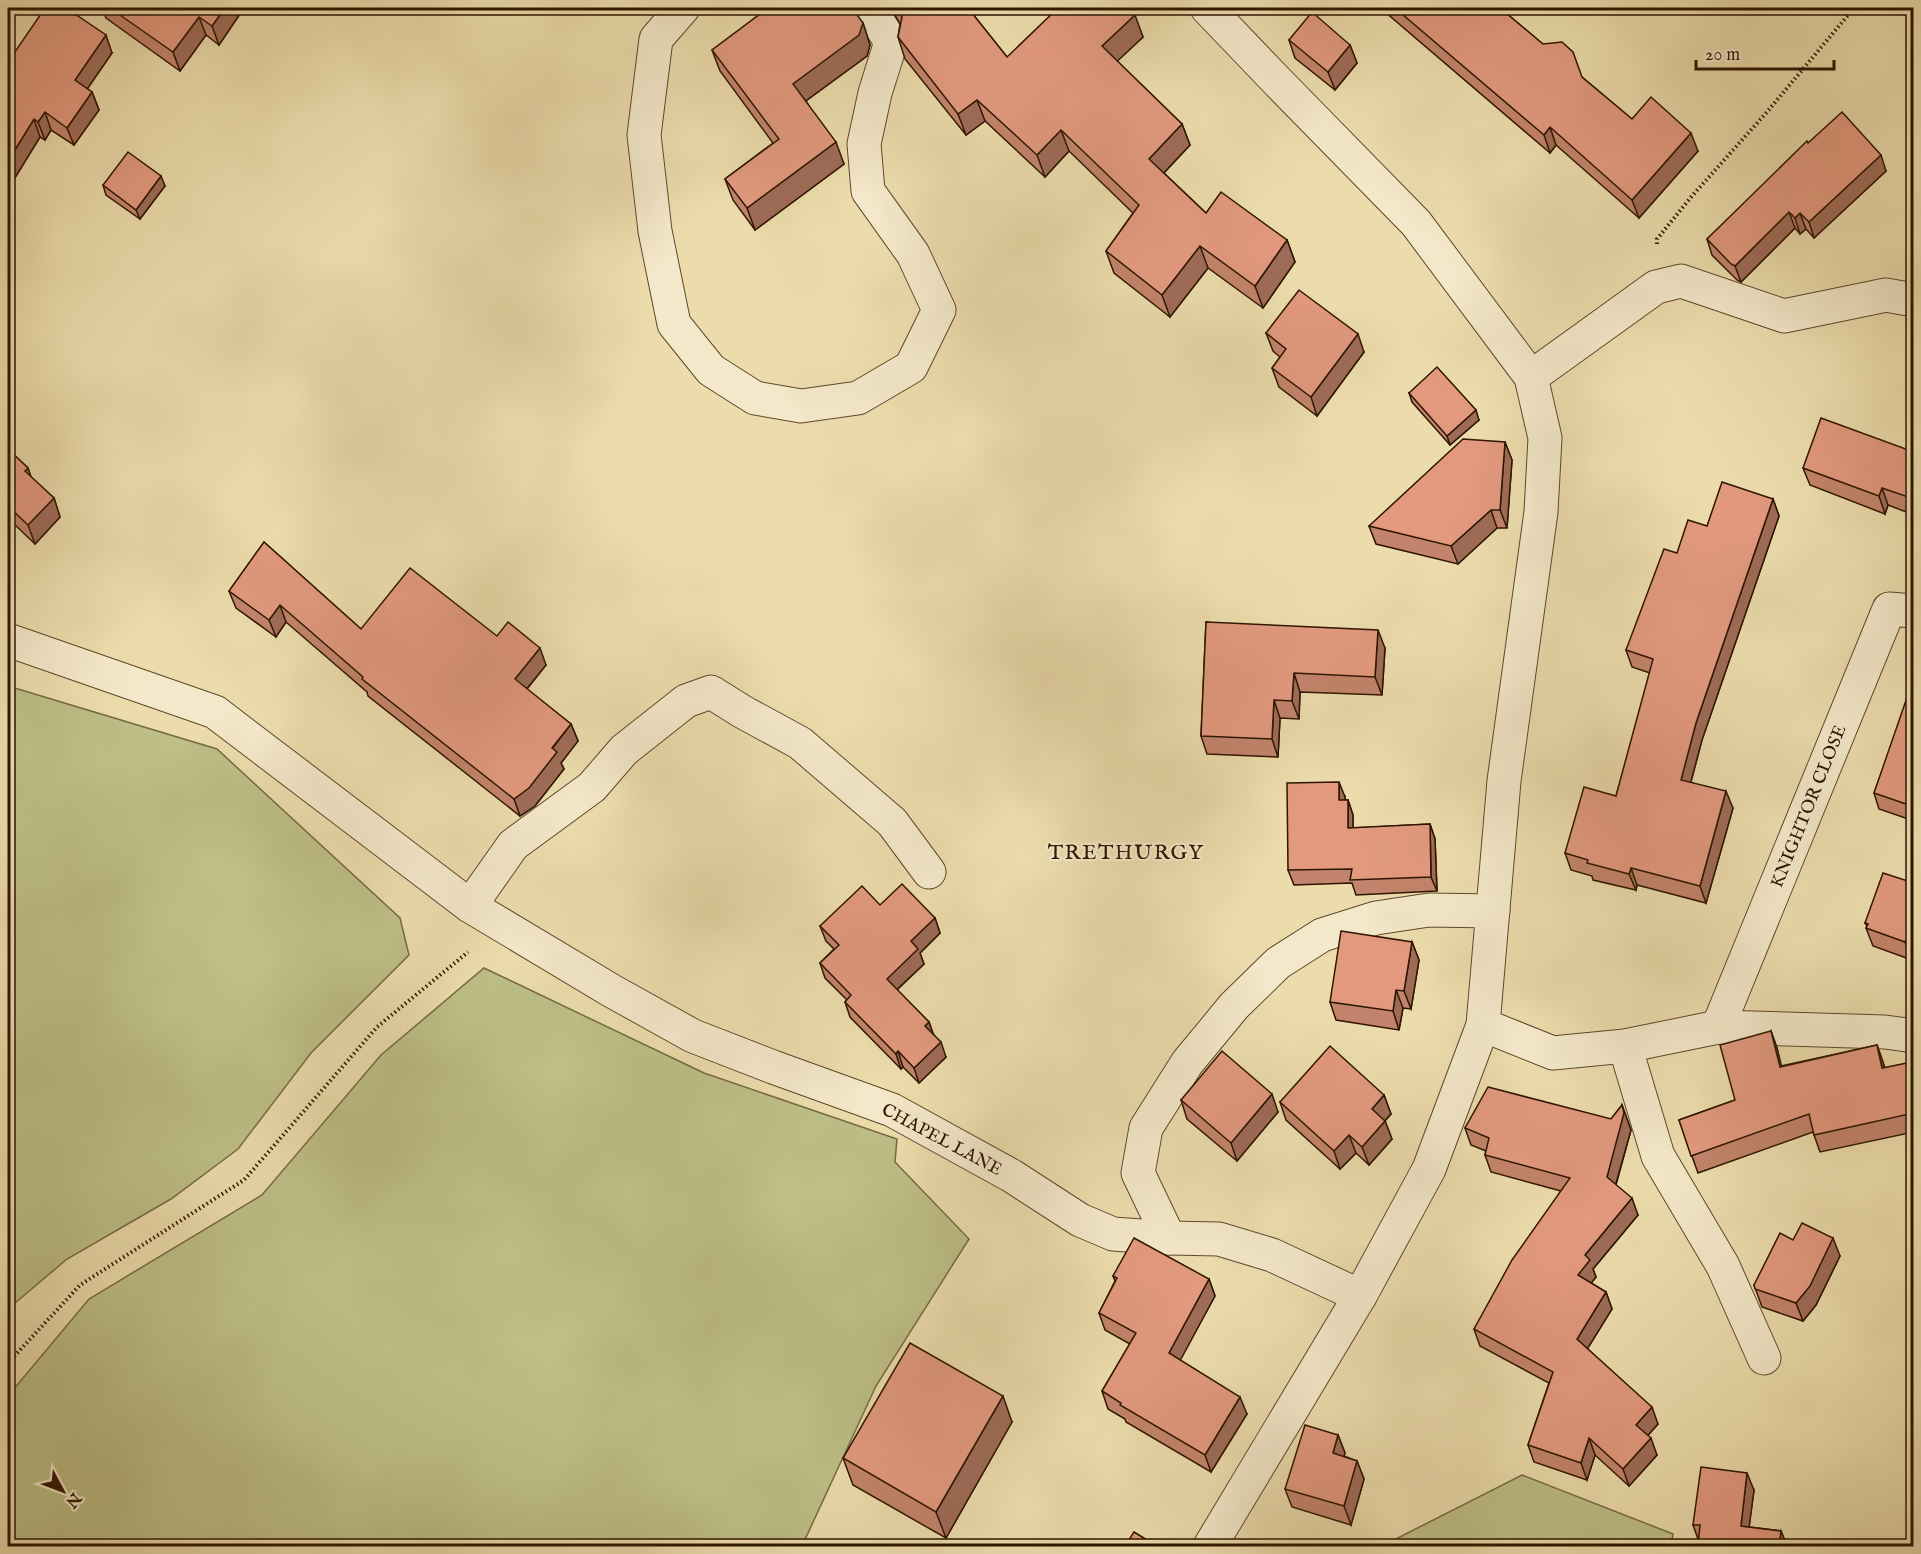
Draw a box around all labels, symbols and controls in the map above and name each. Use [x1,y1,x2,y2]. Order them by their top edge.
scale bar [1696,33,1834,71]
text: 20 m [1705,44,1740,67]
street label: KNIGHTOR CLOSE [1766,722,1853,891]
district label: TRETHURGY [1048,840,1204,867]
street label: CHAPEL LANE [877,1099,1005,1182]
north arrow [33,1461,93,1521]
text: N [61,1487,86,1511]

